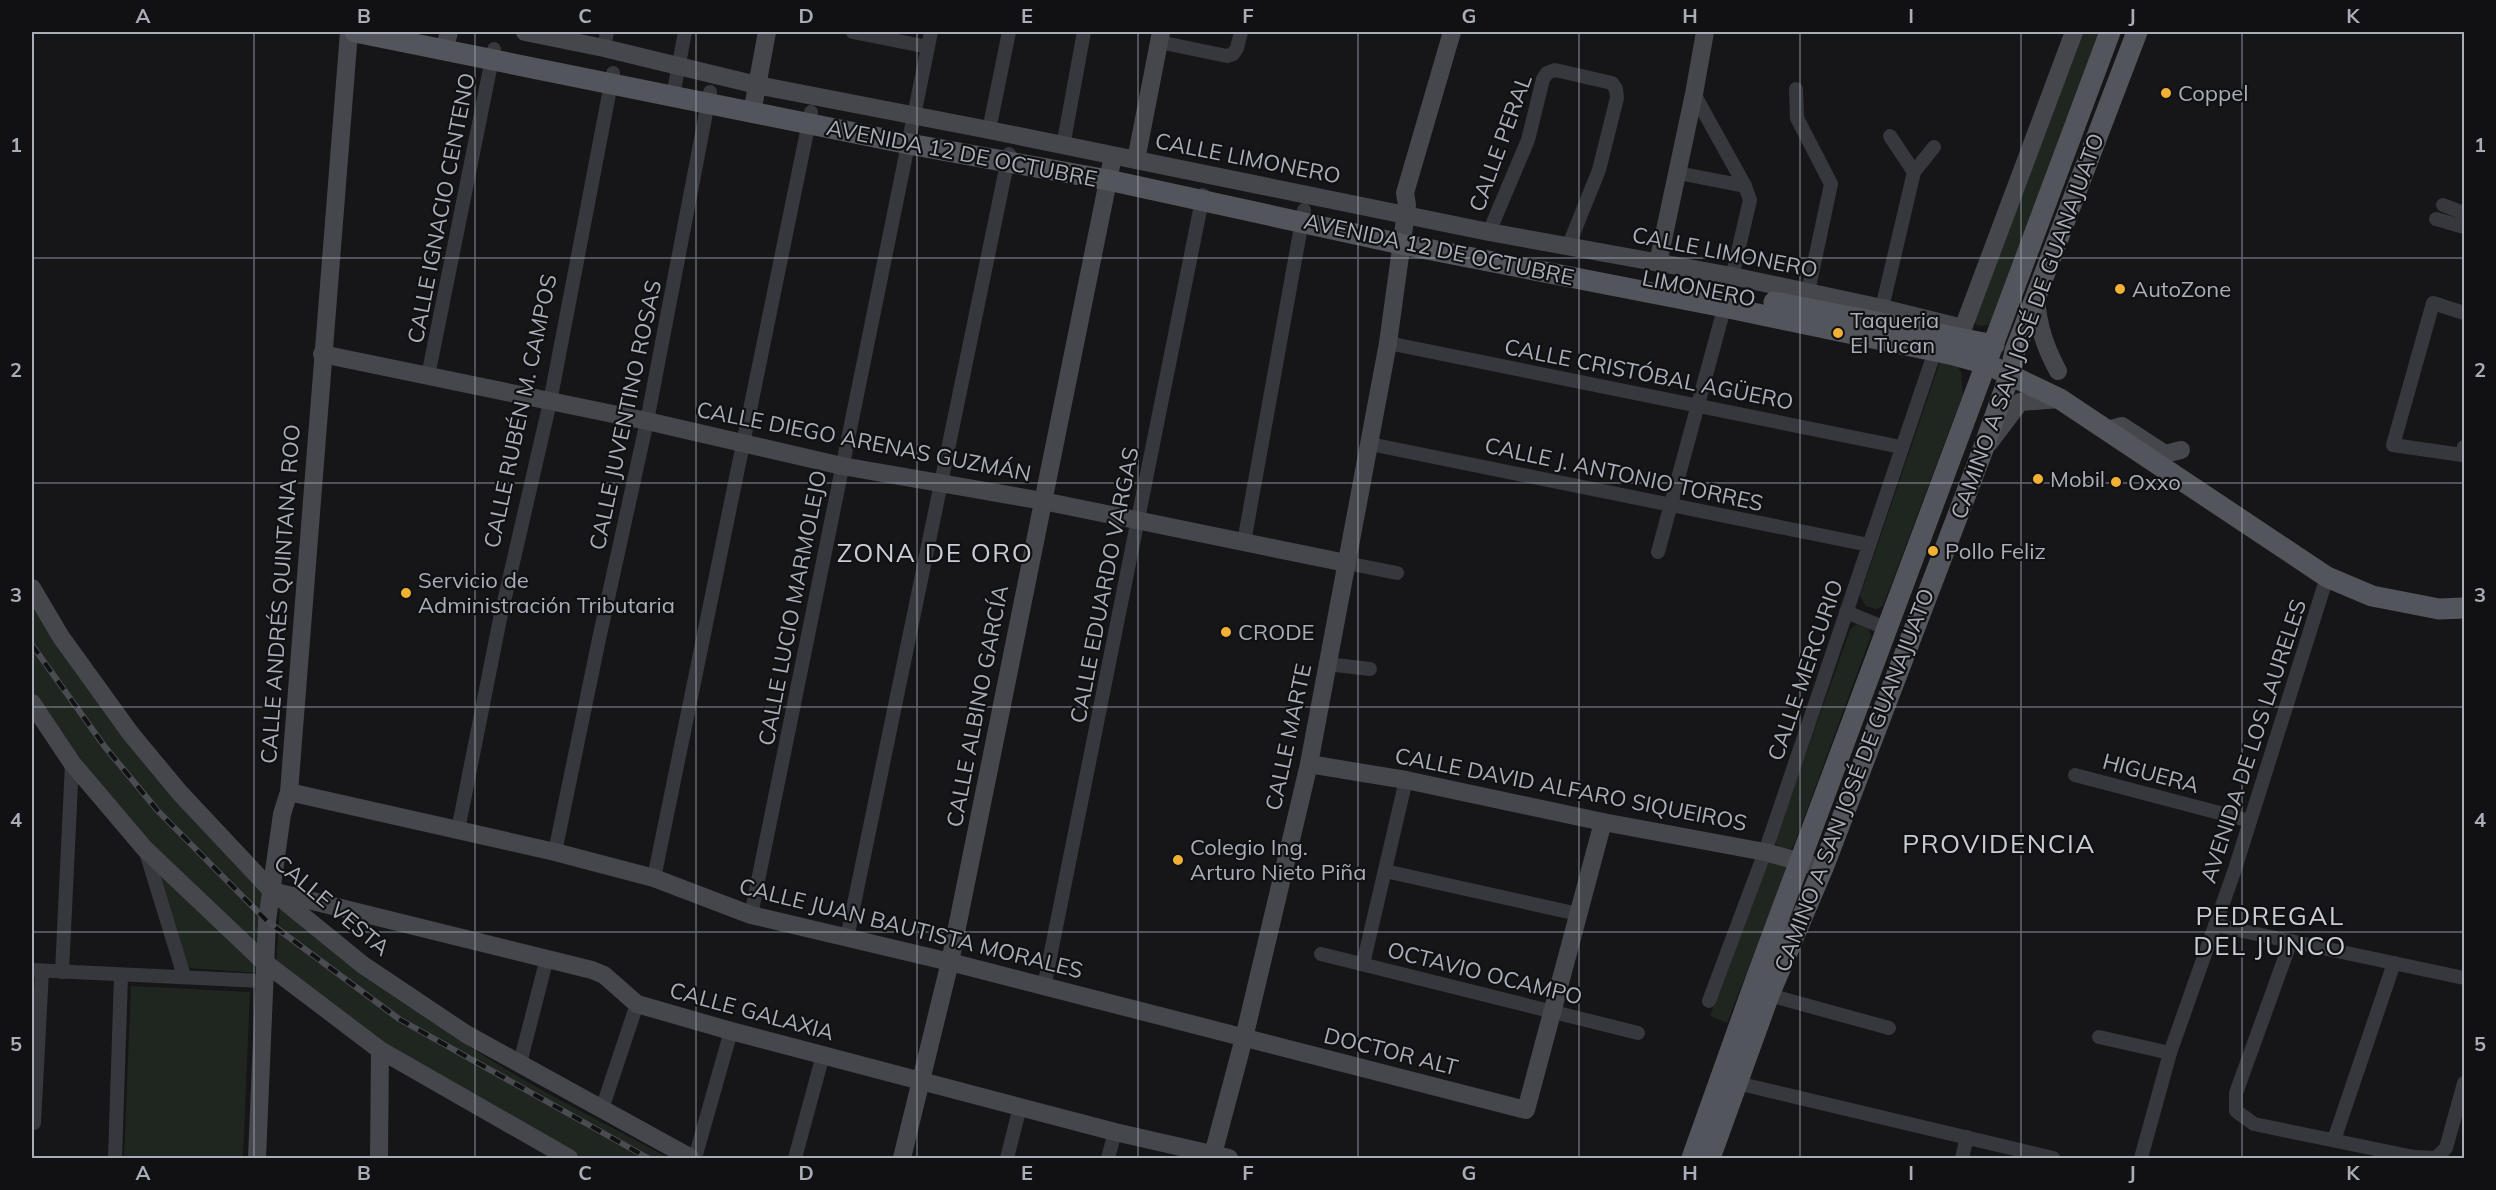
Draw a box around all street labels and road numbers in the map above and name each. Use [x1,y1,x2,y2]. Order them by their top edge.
street label: CALLE IGNACIO CENTENO [401,70,481,346]
street label: CALLE PERAL [1462,71,1538,215]
street label: AVENIDA 12 DE OCTUBRE [824,113,1100,193]
street label: CALLE LIMONERO [1153,126,1343,190]
street label: CAMINO A SAN JOSÉ DE GUANAJUATO [1944,129,2110,523]
street label: AVENIDA 12 DE OCTUBRE [1302,207,1576,291]
street label: CALLE LIMONERO [1630,220,1820,284]
street label: LIMONERO [1640,263,1758,313]
street label: CALLE RUBÉN M. CAMPOS [477,272,563,550]
street label: CALLE JUVENTINO ROSAS [583,278,667,552]
street label: CALLE CRISTÓBAL AGÜERO [1502,332,1796,416]
street label: CALLE DIEGO ARENAS GUZMÁN [694,395,1034,487]
street label: CALLE ANDRÉS QUINTANA ROO [254,423,306,765]
street label: CALLE J. ANTONIO TORRES [1482,431,1766,517]
street label: CALLE EDUARDO VARGAS [1063,445,1145,725]
street label: CALLE LUCIO MARMOLEJO [752,468,832,748]
street label: CALLE MERCURIO [1761,576,1849,764]
street label: CALLE ALBINO GARCÍA [940,583,1014,829]
street label: CAMINO A SAN JOSÉ DE GUANAJUATO [1768,584,1940,976]
street label: AVENIDA DE LOS LAURELES [2194,596,2312,886]
street label: CALLE MARTE [1259,661,1317,813]
street label: CALLE DAVID ALFARO SIQUEIROS [1393,741,1749,837]
street label: HIGUERA [2100,747,2202,799]
street label: CALLE VESTA [268,848,396,962]
street label: CALLE JUAN BAUTISTA MORALES [736,872,1086,984]
street label: OCTAVIO OCAMPO [1385,935,1585,1011]
street label: CALLE GALAXIA [667,976,837,1046]
street label: DOCTOR ALT [1321,1021,1461,1081]

